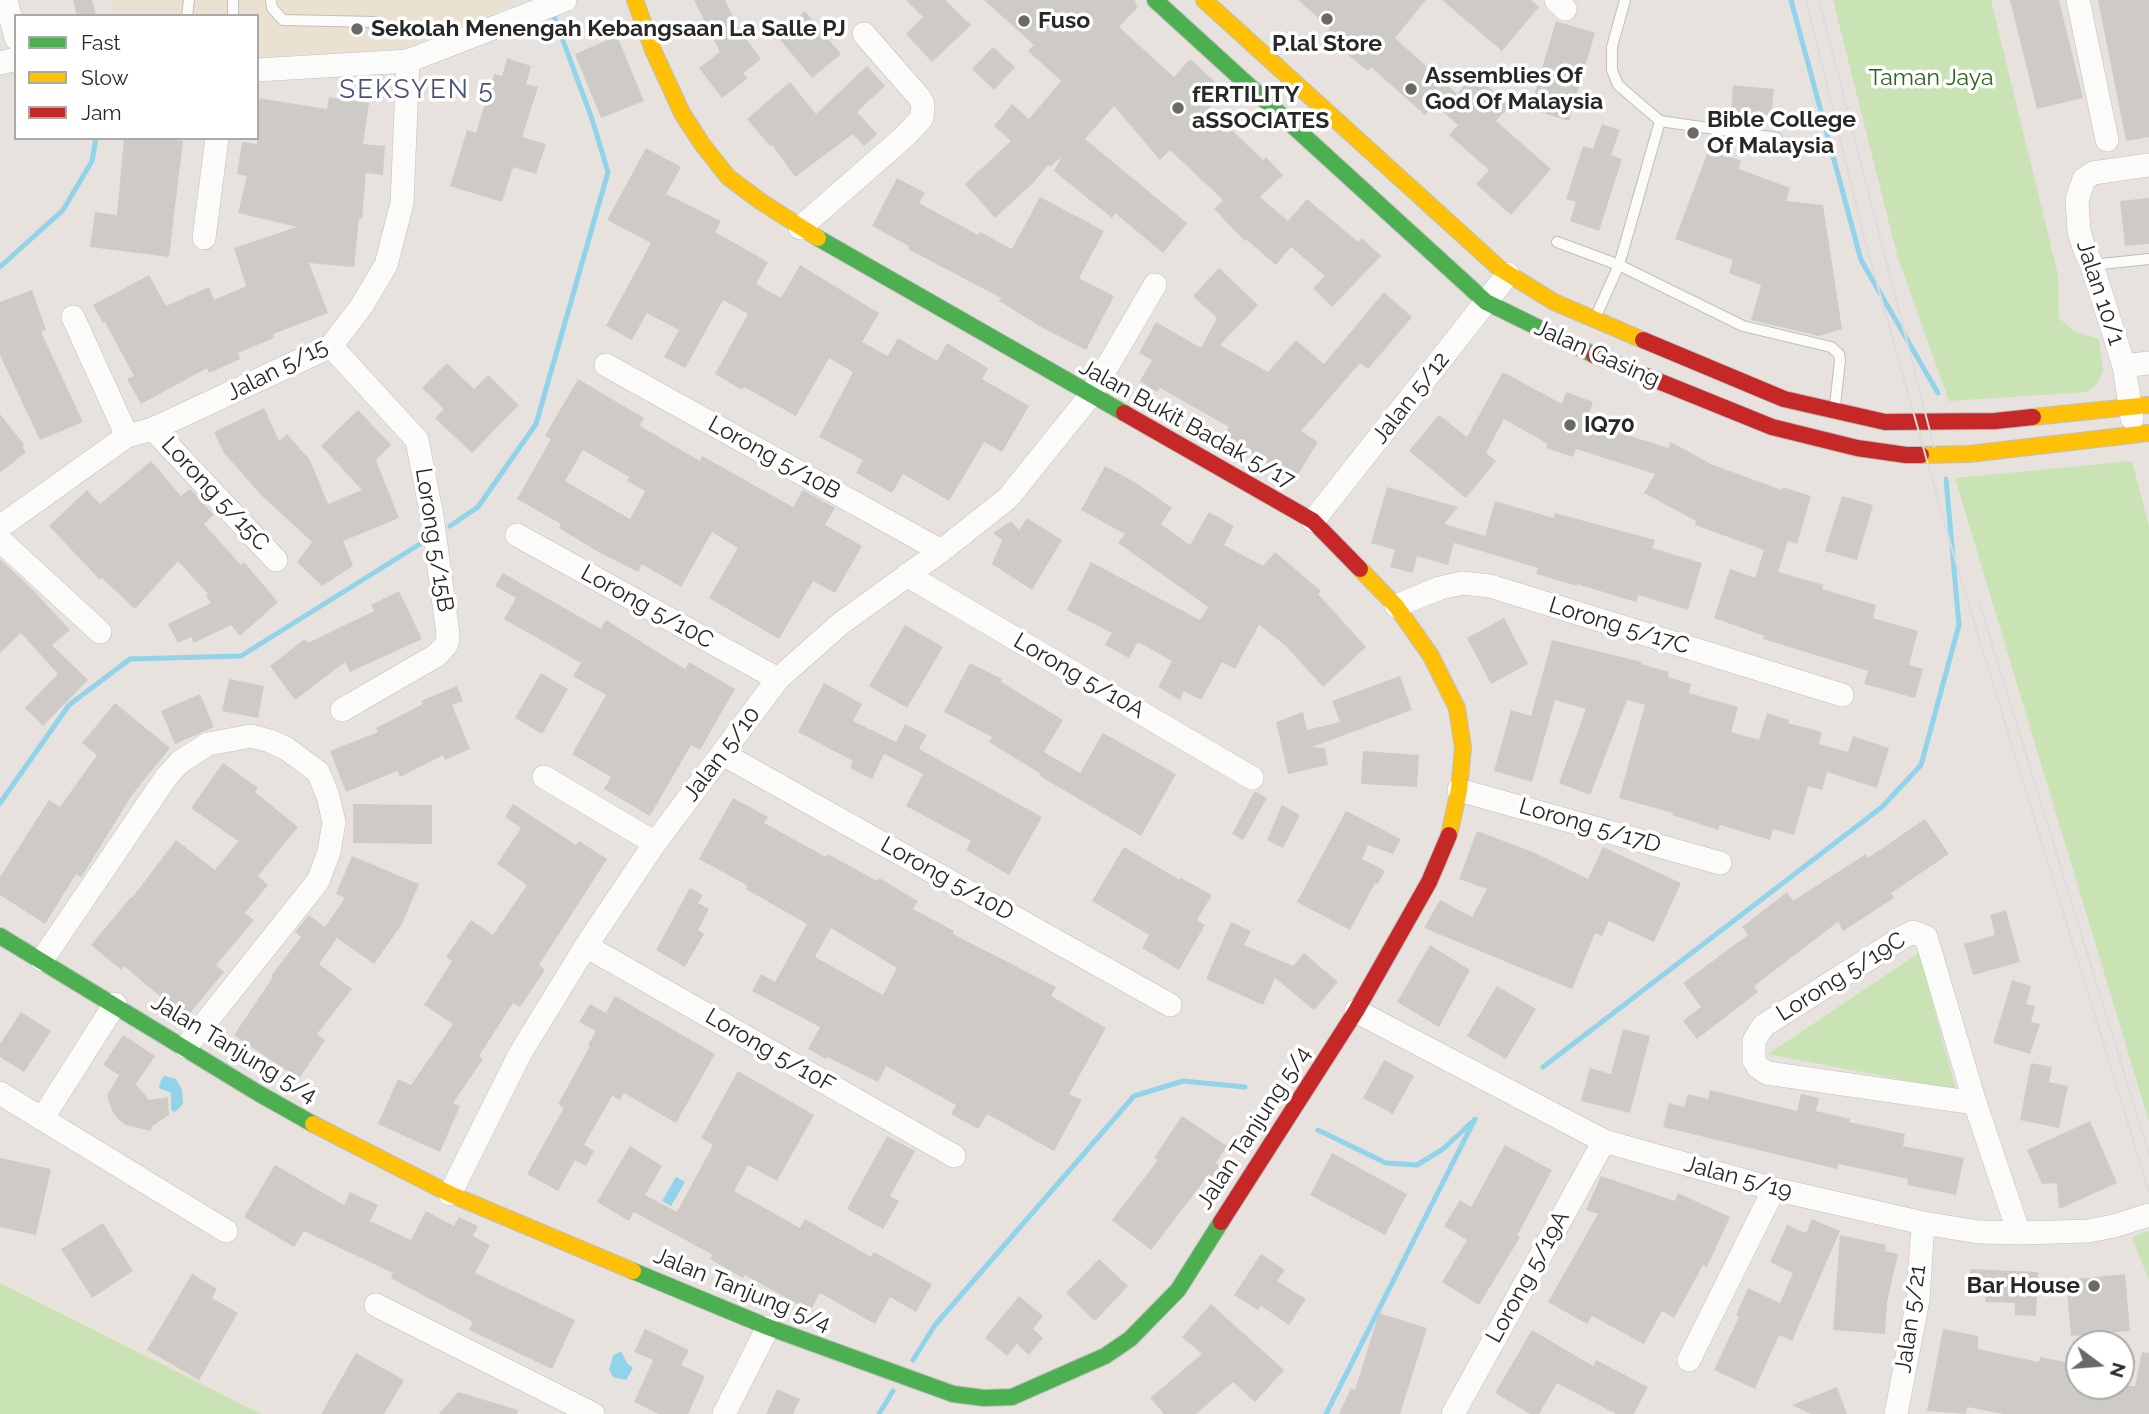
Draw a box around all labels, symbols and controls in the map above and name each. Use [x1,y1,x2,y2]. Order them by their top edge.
place label: Fuso [1038,7,1090,35]
marker: P.lal Store [1319,11,1335,27]
marker: Fuso [1016,13,1032,29]
legend [14,14,259,140]
place label: Sekolah Menengah Kebangsaan La Salle PJ [371,15,846,43]
marker: Sekolah Menengah Kebangsaan La Salle PJ [349,21,365,37]
text: Fast [81,30,121,55]
place label: P.lal Store [1272,30,1382,58]
place label: Assemblies Of God Of Malaysia [1425,62,1603,116]
park label: Taman Jaya [1869,64,1993,92]
text: Slow [81,65,129,90]
district label: SEKSYEN 5 [340,74,494,106]
place label: fERTILITY aSSOCIATES [1192,81,1329,135]
marker: Assemblies Of God Of Malaysia [1403,81,1419,97]
text: Jam [81,100,122,125]
marker: fERTILITY aSSOCIATES [1170,100,1186,116]
place label: Bible College Of Malaysia [1707,106,1856,160]
marker: Bible College Of Malaysia [1685,125,1701,141]
street label: Jalan 10/1 [2070,237,2130,349]
street label: Jalan Gasing [1530,314,1664,394]
street label: Jalan 5/15 [222,333,332,407]
street label: Jalan 5/12 [1366,346,1456,450]
street label: Jalan Bukit Badak 5/17 [1075,353,1299,495]
street label: Lorong 5/10B [703,410,845,506]
place label: IQ70 [1584,411,1635,439]
marker: IQ70 [1562,417,1578,433]
street label: Lorong 5/15C [155,431,275,557]
street label: Lorong 5/15B [409,466,459,614]
street label: Lorong 5/10C [576,559,718,655]
street label: Lorong 5/17C [1545,592,1693,660]
street label: Lorong 5/10A [1009,627,1149,725]
street label: Jalan 5/10 [677,701,767,807]
street label: Lorong 5/17D [1516,793,1664,859]
street label: Lorong 5/10D [876,831,1018,927]
street label: Lorong 5/19C [1771,926,1911,1028]
street label: Jalan Tanjung 5/4 [146,989,322,1109]
street label: Lorong 5/10F [700,1003,840,1099]
street label: Jalan Tanjung 5/4 [1191,1042,1317,1214]
street label: Jalan 5/19 [1681,1150,1795,1206]
street label: Lorong 5/19A [1480,1206,1576,1348]
street label: Jalan Tanjung 5/4 [650,1242,834,1338]
street label: Jalan 5/21 [1890,1263,1932,1375]
place label: Bar House [1967,1272,2080,1300]
marker: Bar House [2086,1278,2102,1294]
north arrow [2065,1330,2135,1400]
text: N [2106,1360,2131,1380]

